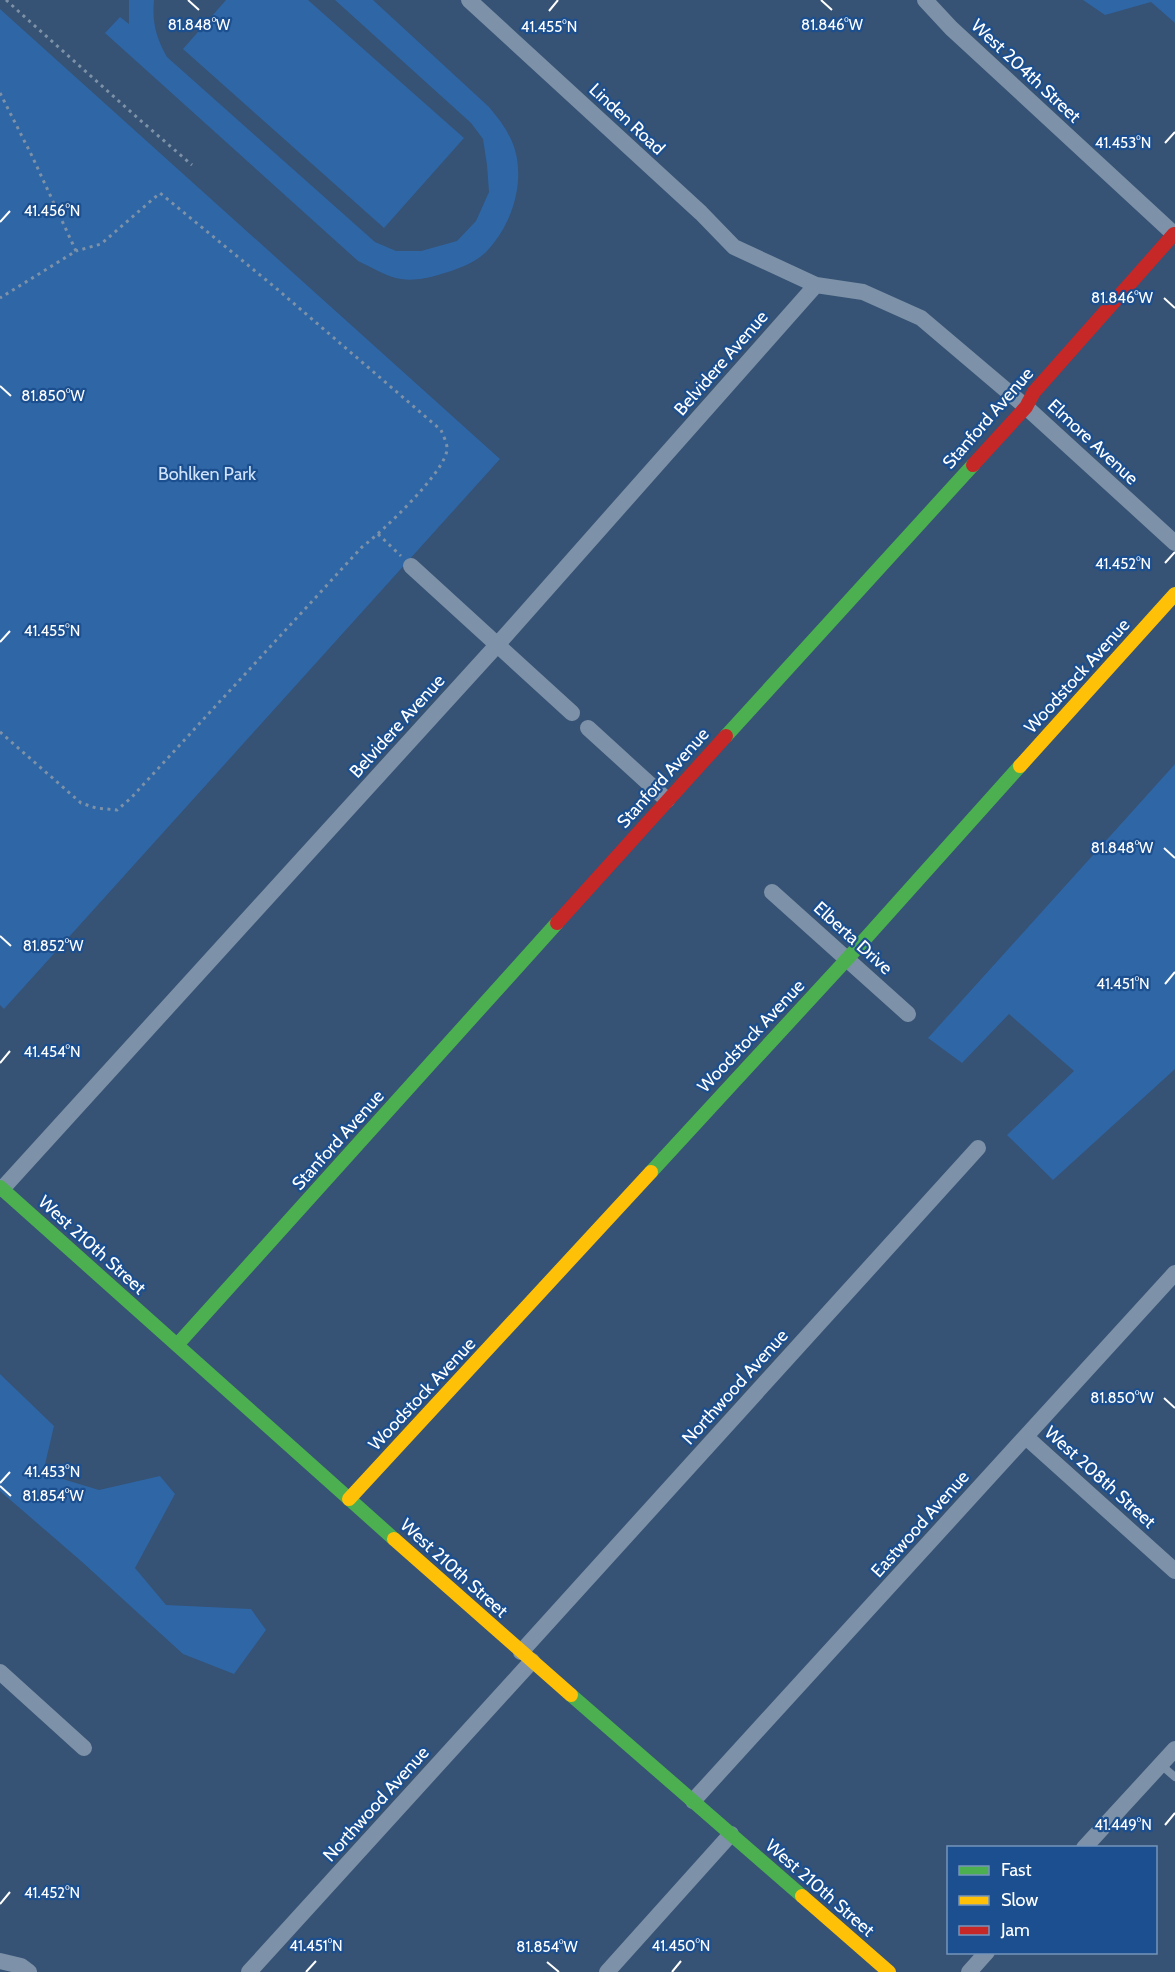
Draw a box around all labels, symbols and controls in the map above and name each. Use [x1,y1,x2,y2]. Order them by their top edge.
street label: West 204th Street [967,15,1085,127]
text: 81.848°W [168,16,231,34]
text: 81.846°W [801,16,864,34]
text: 41.455°N [521,18,577,36]
street label: Linden Road [585,78,669,160]
text: 41.453°N [1095,134,1151,152]
text: 41.456°N [24,202,80,220]
text: 81.846°W [1091,289,1154,307]
street label: Belvidere Avenue [669,306,773,420]
street label: Stanford Avenue [938,363,1038,473]
text: 81.850°W [21,387,85,405]
street label: Elmore Avenue [1043,394,1143,490]
park label: Bohlken Park [158,463,257,485]
text: 41.452°N [1095,555,1151,573]
street label: Woodstock Avenue [1020,614,1134,738]
text: 41.455°N [24,622,80,640]
street label: Belvidere Avenue [345,670,449,782]
street label: Stanford Avenue [612,723,714,833]
text: 81.848°W [1091,839,1154,857]
street label: Elberta Drive [809,897,897,979]
text: 81.852°W [23,937,84,955]
street label: Woodstock Avenue [693,975,809,1097]
text: 41.451°N [1096,975,1150,993]
text: 41.454°N [24,1043,80,1061]
street label: Stanford Avenue [287,1085,389,1195]
street label: West 210th Street [34,1191,150,1299]
street label: Northwood Avenue [677,1325,793,1449]
street label: Woodstock Avenue [364,1333,480,1455]
text: 81.850°W [1090,1389,1154,1407]
street label: West 208th Street [1040,1421,1160,1533]
text: 41.453°N [24,1463,80,1481]
street label: Eastwood Avenue [866,1466,974,1582]
text: 81.854°W [22,1487,84,1505]
street label: West 210th Street [396,1514,512,1622]
street label: Northwood Avenue [318,1742,434,1866]
text: 41.449°N [1094,1816,1152,1834]
street label: West 210th Street [761,1835,879,1941]
legend [947,1846,1157,1954]
text: Fast [1001,1859,1032,1881]
text: 41.452°N [24,1884,80,1902]
text: Slow [1001,1889,1038,1911]
text: Jam [1000,1919,1030,1941]
text: 41.451°N [289,1937,343,1955]
text: 41.450°N [652,1937,710,1955]
text: 81.854°W [516,1938,578,1956]

